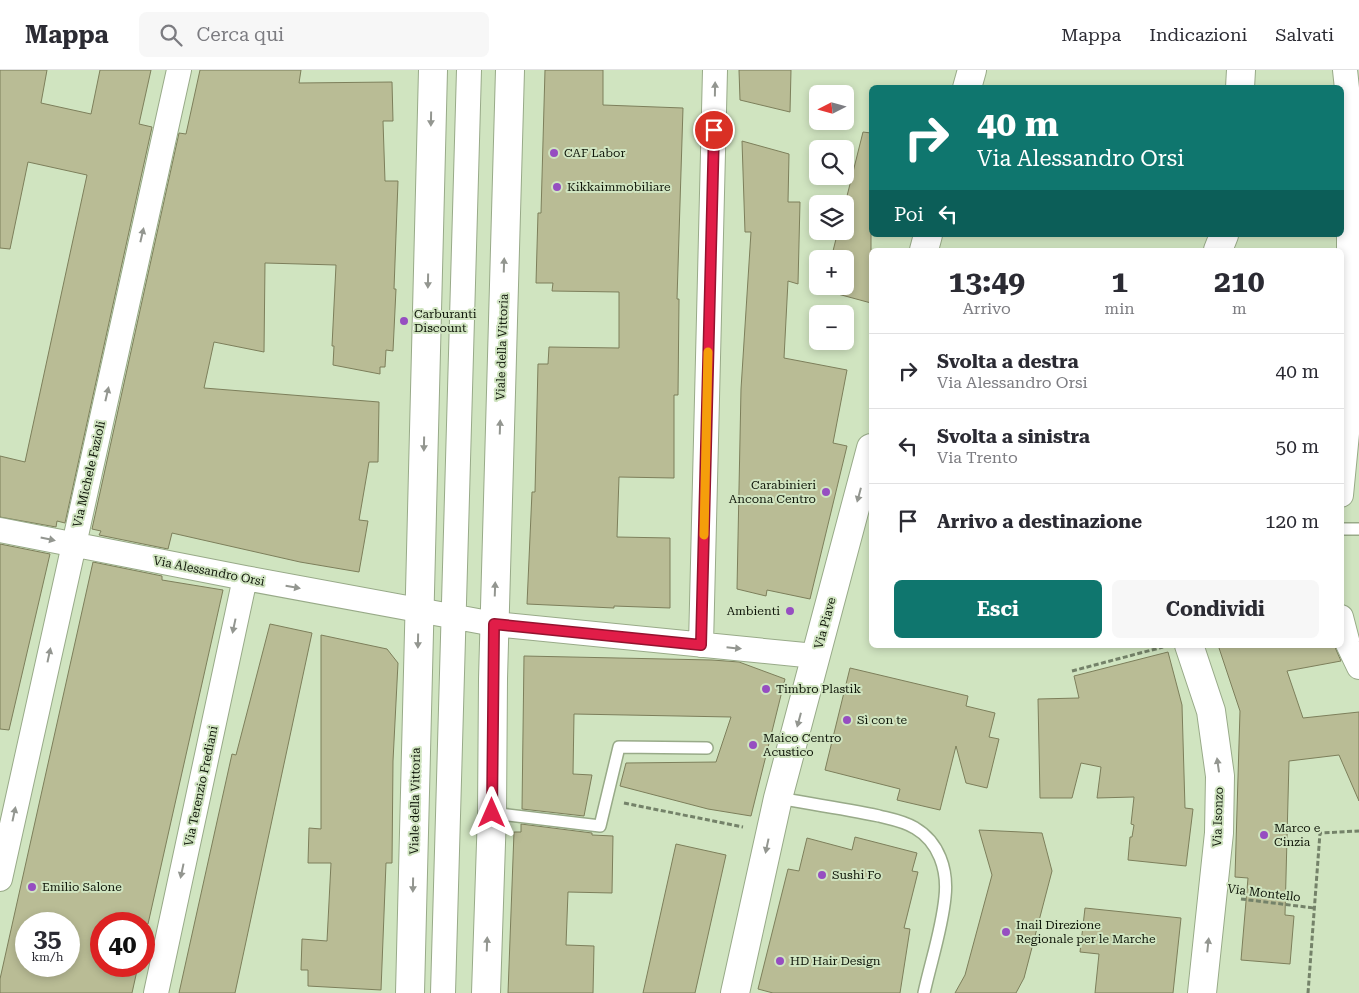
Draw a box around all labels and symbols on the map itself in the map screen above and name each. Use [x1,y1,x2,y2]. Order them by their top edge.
one-way arrow [711,80,719,96]
north arrow [809,85,854,130]
pin [693,109,735,151]
one-way arrow [427,111,435,127]
place label: CAF Labor [564,146,625,160]
marker: CAF Labor [548,147,560,159]
place label: Kikkaimmobiliare [567,180,671,194]
marker: Kikkaimmobiliare [551,181,563,193]
one-way arrow [138,228,146,243]
one-way arrow [501,256,509,272]
one-way arrow [423,273,431,289]
street label: Viale della Vittoria [493,293,511,401]
place label: Carburanti Discount [414,307,477,335]
marker: Carburanti Discount [398,315,410,327]
one-way arrow [103,386,111,402]
street label: Via Michele Fazioli [70,419,108,529]
one-way arrow [496,419,504,435]
one-way arrow [419,436,427,452]
place label: Carabinieri Ancona Centro [729,478,816,506]
marker: Carabinieri Ancona Centro [820,486,832,498]
one-way arrow [854,488,862,503]
one-way arrow [40,536,56,544]
street label: Via Alessandro Orsi [152,553,266,589]
one-way arrow [491,581,499,597]
one-way arrow [286,584,302,592]
street label: Via Piave [811,595,839,650]
place label: Ambienti [727,604,780,618]
marker: Ambienti [784,605,796,617]
one-way arrow [230,618,238,634]
one-way arrow [414,633,422,649]
one-way arrow [726,644,742,652]
one-way arrow [45,648,53,663]
place label: Timbro Plastik [776,682,861,696]
marker: Timbro Plastik [760,683,772,695]
one-way arrow [795,712,803,727]
place label: Sì con te [857,713,908,727]
marker: Sì con te [841,714,853,726]
street label: Via Terenzio Frediani [181,724,221,847]
place label: Maico Centro Acustico [763,731,841,759]
marker: Maico Centro Acustico [747,739,759,751]
street label: Viale della Vittoria [407,747,423,855]
one-way arrow [1214,757,1222,773]
position arrow [465,786,517,838]
street label: Via Isonzo [1210,787,1226,847]
one-way arrow [10,806,18,822]
place label: Marco e Cinzia [1274,821,1321,849]
marker: Marco e Cinzia [1258,829,1270,841]
one-way arrow [763,838,771,854]
one-way arrow [178,863,186,879]
place label: Sushi Fo [832,868,881,882]
marker: Sushi Fo [816,869,828,881]
one-way arrow [408,878,416,894]
place label: Emilio Salone [42,880,122,894]
marker: Emilio Salone [26,881,38,893]
street label: Via Montello [1227,882,1301,904]
speed limit sign: 40 [90,912,155,977]
place label: Inail Direzione Regionale per le Marche [1016,918,1156,946]
marker: Inail Direzione Regionale per le Marche [1000,926,1012,938]
one-way arrow [484,936,492,952]
one-way arrow [1204,936,1212,952]
place label: HD Hair Design [790,954,881,968]
marker: HD Hair Design [774,955,786,967]

